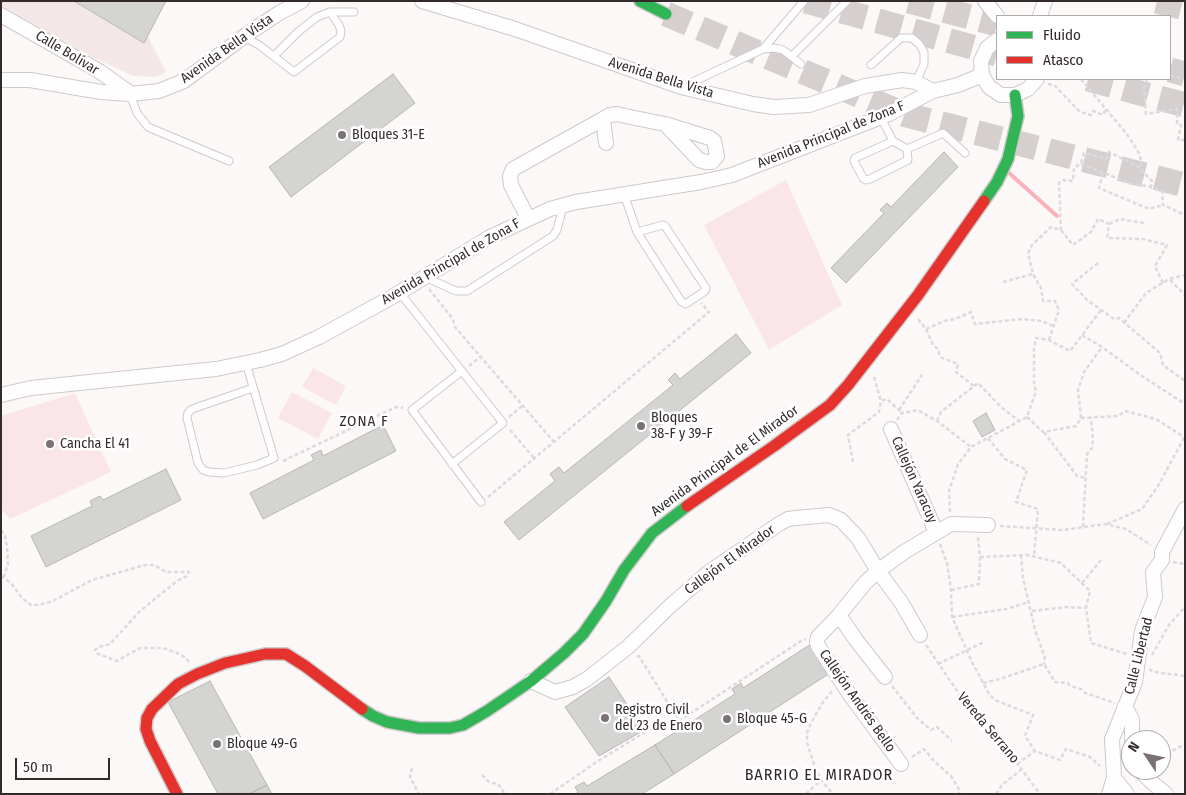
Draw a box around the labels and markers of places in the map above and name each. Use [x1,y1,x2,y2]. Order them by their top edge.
place label: Bloques 31-E [352,127,425,143]
marker: Bloques 31-E [336,129,348,141]
place label: Bloques 38-F y 39-F [651,410,713,442]
marker: Bloques 38-F y 39-F [635,420,647,432]
place label: Cancha El 41 [60,436,130,452]
marker: Cancha El 41 [44,438,56,450]
place label: Registro Civil del 23 de Enero [615,702,702,734]
place label: Bloque 45-G [737,711,807,727]
marker: Registro Civil del 23 de Enero [599,712,611,724]
marker: Bloque 45-G [721,713,733,725]
place label: Bloque 49-G [227,736,297,752]
marker: Bloque 49-G [211,738,223,750]

